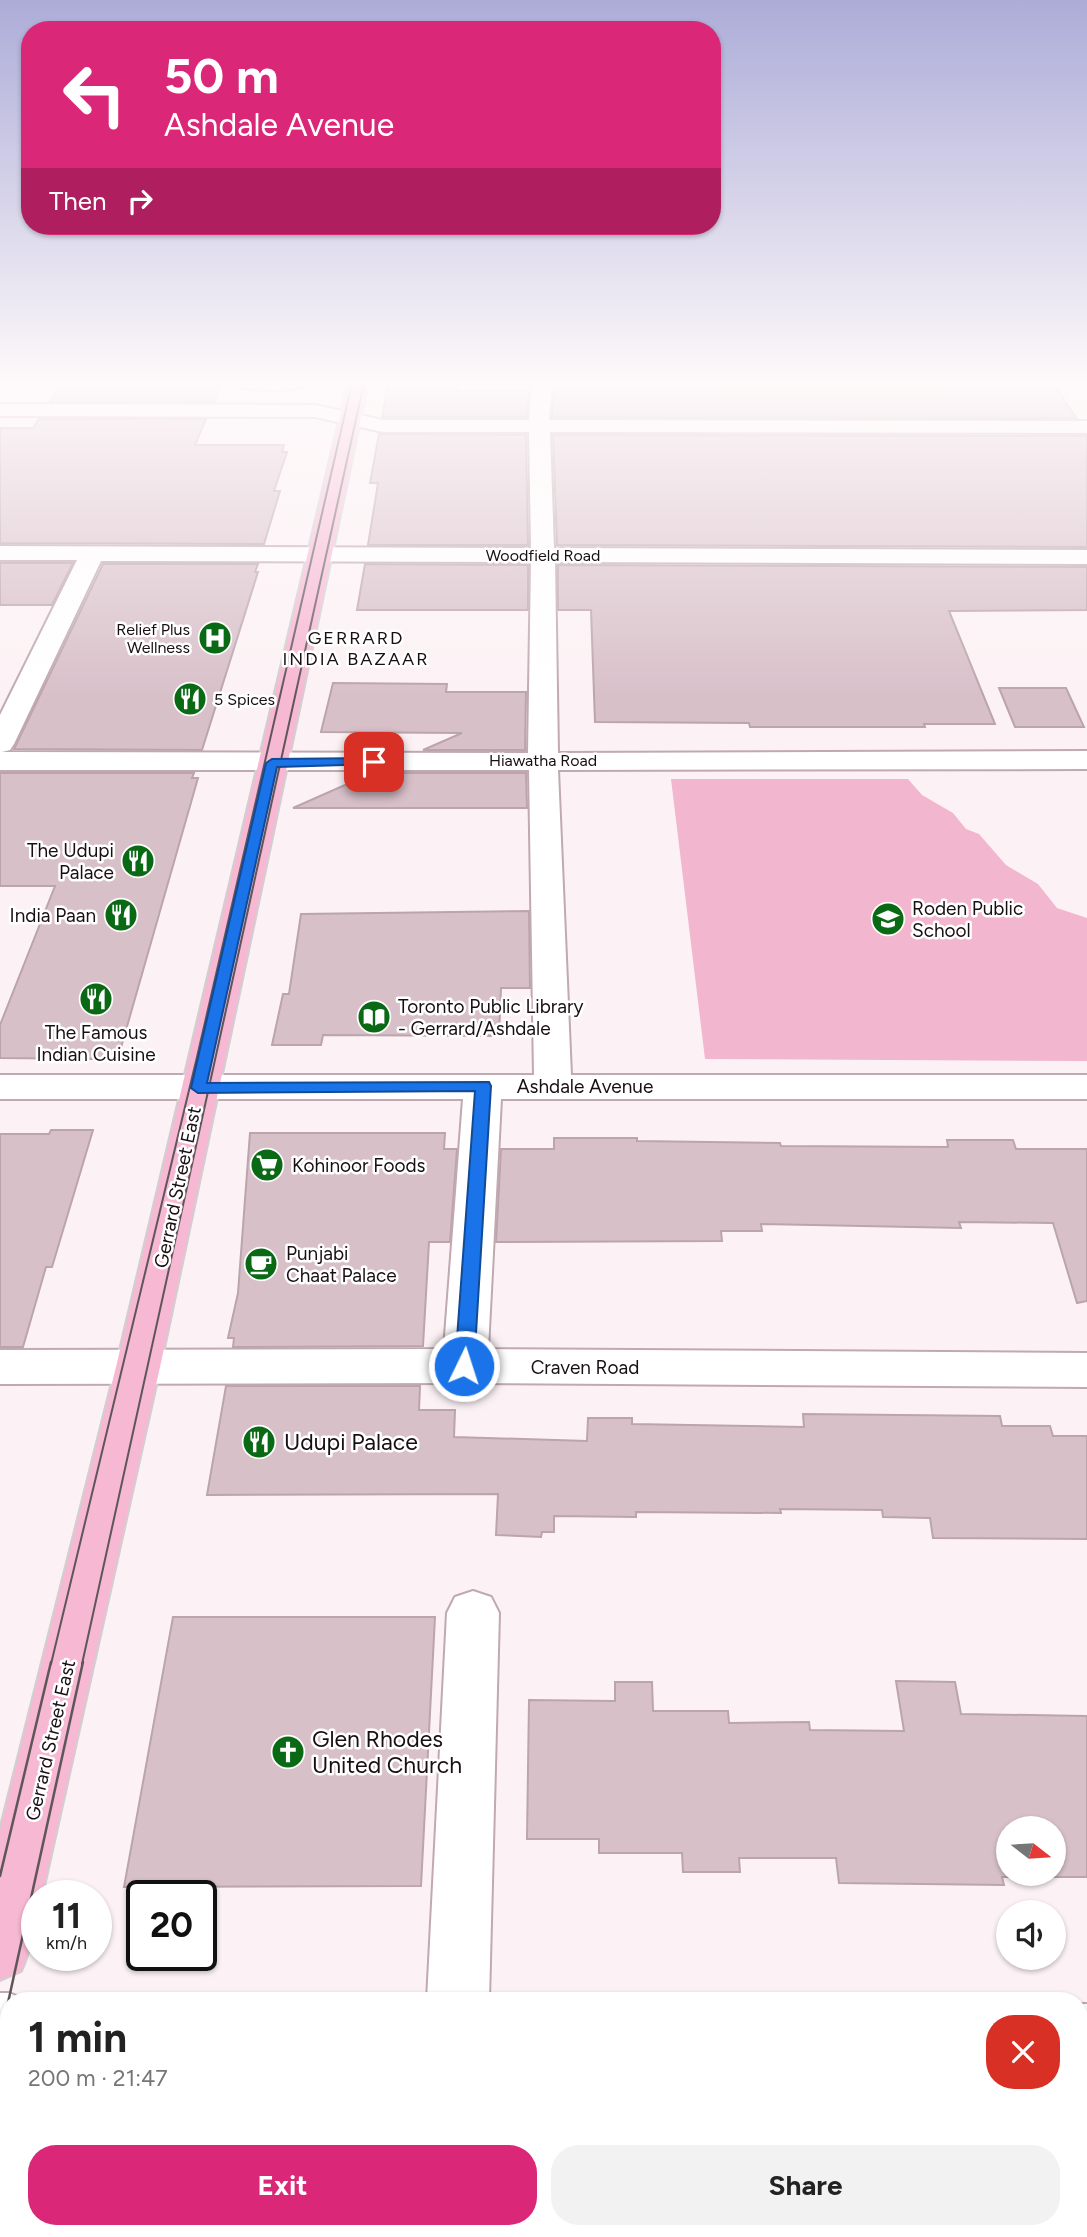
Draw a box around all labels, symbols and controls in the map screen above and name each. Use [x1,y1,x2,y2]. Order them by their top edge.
text: 50 m [164,46,279,105]
icon: left [49,49,140,140]
text: Ashdale Avenue [164,106,394,144]
icon: right [121,182,159,220]
text: Then [49,185,107,217]
street label: Woodfield Road [486,546,600,565]
hospital icon: Relief Plus Wellness [196,619,234,657]
place label: Relief Plus Wellness [116,620,190,657]
district label: GERRARD INDIA BAZAAR [282,627,430,670]
restaurant icon: 5 Spices [171,680,209,718]
place label: 5 Spices [214,690,275,709]
pin [344,732,404,792]
icon: arrive [355,743,393,781]
street label: Hiawatha Road [489,751,597,770]
place label: The Udupi Palace [27,839,114,884]
restaurant icon: The Udupi Palace [119,842,157,880]
restaurant icon: India Paan [102,896,140,934]
place label: Roden Public School [912,897,1023,942]
school or university icon: Roden Public School [869,900,907,938]
place label: India Paan [10,904,96,927]
restaurant icon: The Famous Indian Cuisine [77,980,115,1018]
place label: Toronto Public Library - Gerrard/Ashdale [398,995,583,1040]
library icon: Toronto Public Library - Gerrard/Ashdale [355,998,393,1036]
place label: The Famous Indian Cuisine [36,1021,156,1066]
street label: Ashdale Avenue [517,1075,653,1098]
street label: Gerrard Street East [149,1104,206,1270]
supermarket icon: Kohinoor Foods [248,1146,286,1184]
place label: Kohinoor Foods [292,1154,426,1177]
place label: Punjabi Chaat Palace [286,1242,397,1287]
cafe icon: Punjabi Chaat Palace [242,1245,280,1283]
position arrow [427,1329,501,1403]
street label: Craven Road [531,1356,639,1379]
restaurant icon: Udupi Palace [240,1423,278,1461]
place label: Udupi Palace [284,1428,418,1456]
street label: Gerrard Street East [21,1657,80,1823]
place label: Glen Rhodes United Church [312,1725,462,1779]
church icon: Glen Rhodes United Church [269,1733,307,1771]
north arrow [996,1816,1066,1886]
map controls [996,1816,1066,1970]
speed limit sign: 20 [126,1880,217,1971]
text: 11 [52,1895,81,1937]
button: sound [996,1900,1066,1970]
text: km/h [46,1932,87,1954]
text: 1 min [28,2012,127,2063]
button: close [986,2015,1060,2089]
text: 200 m · 21:47 [28,2064,168,2092]
button: Exit [28,2145,537,2225]
button: Share [551,2145,1060,2225]

